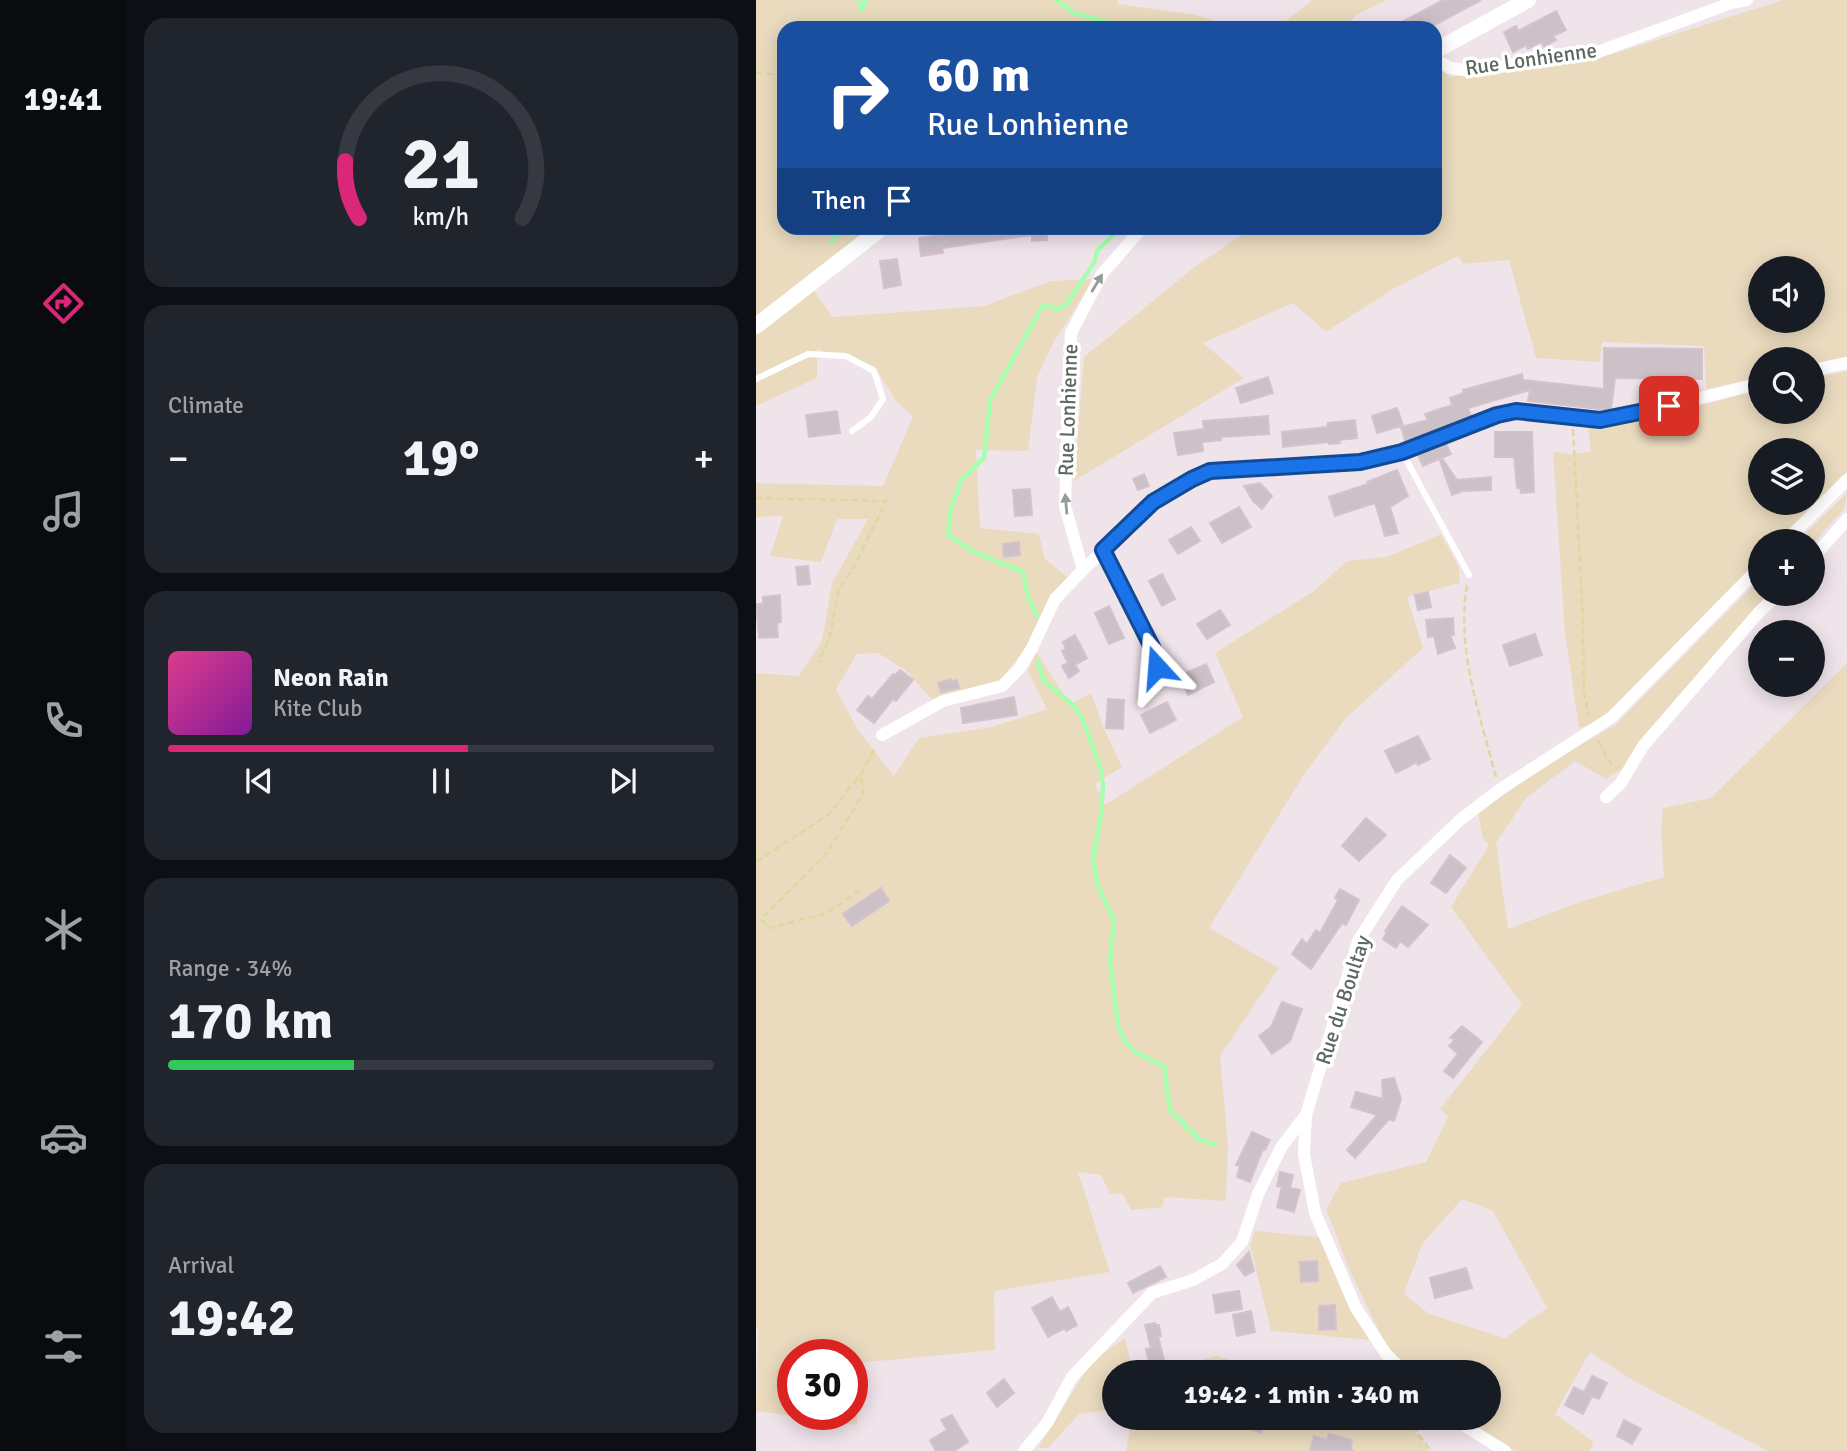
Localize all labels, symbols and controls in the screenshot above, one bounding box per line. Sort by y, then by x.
street label: Rue Lonhienne [1464,37,1598,81]
text: 60 m [927,45,1030,105]
icon: right [812,49,903,140]
text: 19:41 [24,80,102,119]
text: Rue Lonhienne [927,105,1129,144]
text: 21 [402,121,480,210]
icon: arrive [880,182,918,220]
text: Then [812,185,866,217]
text: km/h [413,201,469,232]
map controls [1748,256,1825,697]
button: sound [1748,256,1825,333]
one-way arrow [1091,274,1103,293]
icon: directions [39,279,88,328]
street label: Rue Lonhienne [1053,343,1083,477]
button: search [1748,347,1825,424]
pin [1639,376,1699,436]
icon: arrive [1650,387,1688,425]
text: Climate [168,391,244,420]
text: 19° [403,426,479,490]
text: − [168,435,189,482]
text: + [693,435,714,482]
button: layers [1748,438,1825,515]
icon: music [39,487,88,536]
one-way arrow [1060,493,1071,515]
button: + [1748,529,1825,606]
button: − [1748,620,1825,697]
position arrow [1120,630,1194,704]
text: Neon Rain [273,662,389,694]
text: Kite Club [273,694,362,723]
icon: phone [39,696,88,745]
icon: previous [240,762,278,800]
icon: pause [422,762,460,800]
icon: next [604,762,642,800]
icon: climate [39,905,88,954]
street label: Rue du Boultay [1310,932,1376,1068]
text: Range · 34% [168,954,292,983]
text: 170 km [168,989,333,1053]
icon: car [39,1113,88,1162]
text: Arrival [168,1251,234,1280]
text: 19:42 [168,1286,296,1350]
icon: filters [39,1322,88,1371]
speed limit sign: 30 [777,1339,868,1430]
text: 19:42 · 1 min · 340 m [1184,1379,1419,1411]

